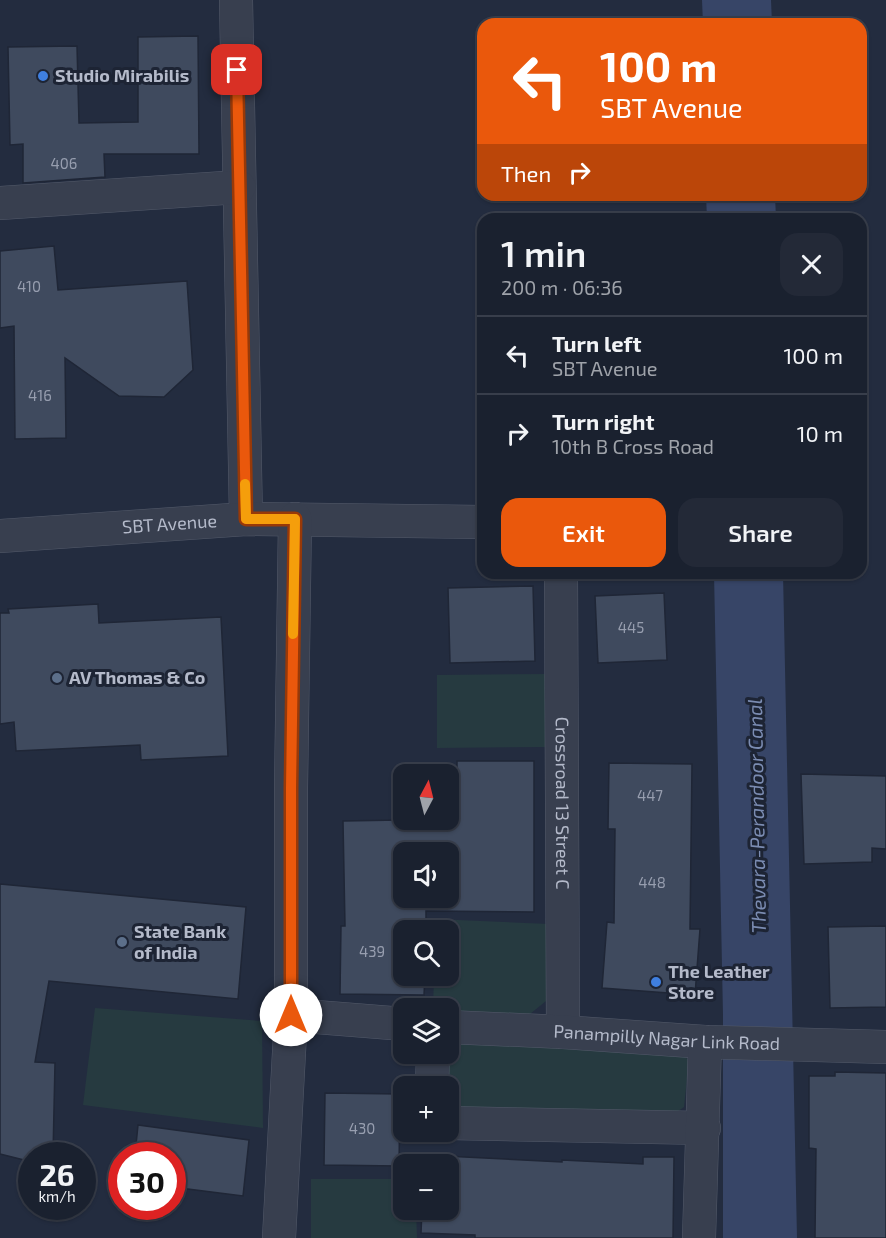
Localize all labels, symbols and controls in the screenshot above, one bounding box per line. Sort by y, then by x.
text: 100 m [600,40,717,90]
icon: left [501,42,579,120]
pin [211,44,262,95]
icon: arrive [220,53,253,86]
place label: Studio Mirabilis [55,64,189,86]
marker: Studio Mirabilis [36,69,50,83]
text: SBT Avenue [600,91,743,123]
house number: 406 [51,154,77,172]
icon: right [563,156,596,189]
text: Then [501,160,551,186]
text: 1 min [501,231,586,274]
button: close [780,233,843,296]
text: 200 m · 06:36 [501,275,623,299]
house number: 410 [17,277,41,295]
text: Turn left [552,330,641,356]
icon: left [501,339,534,372]
text: 100 m [784,342,843,368]
text: SBT Avenue [552,356,658,380]
house number: 416 [28,386,52,404]
text: Turn right [552,408,654,434]
icon: right [501,417,534,450]
text: 10 m [797,420,843,446]
text: 10th B Cross Road [552,434,714,458]
button: Exit [501,498,666,567]
button: Share [678,498,843,567]
street label: SBT Avenue [121,509,218,538]
house number: 445 [618,618,644,636]
place label: AV Thomas & Co [69,666,205,688]
marker: AV Thomas & Co [50,671,64,685]
water label: Thevara-Perandoor Canal [742,698,770,934]
street label: Crossroad 13 Street C [552,717,574,889]
north arrow [393,764,459,830]
map controls [393,764,459,1220]
house number: 447 [637,786,663,804]
button: sound [393,842,459,908]
house number: 448 [638,873,666,891]
place label: State Bank of India [134,920,226,963]
button: search [393,920,459,986]
marker: State Bank of India [115,935,129,949]
house number: 439 [359,942,385,960]
place label: The Leather Store [668,960,770,1003]
marker: The Leather Store [649,975,663,989]
position arrow [259,983,323,1047]
button: layers [393,998,459,1064]
street label: Panampilly Nagar Link Road [553,1020,780,1054]
button: + [393,1076,459,1142]
house number: 430 [349,1119,375,1137]
speed limit sign: 30 [108,1142,186,1220]
button: − [393,1154,459,1220]
text: 26 [39,1156,75,1192]
text: km/h [38,1187,76,1205]

